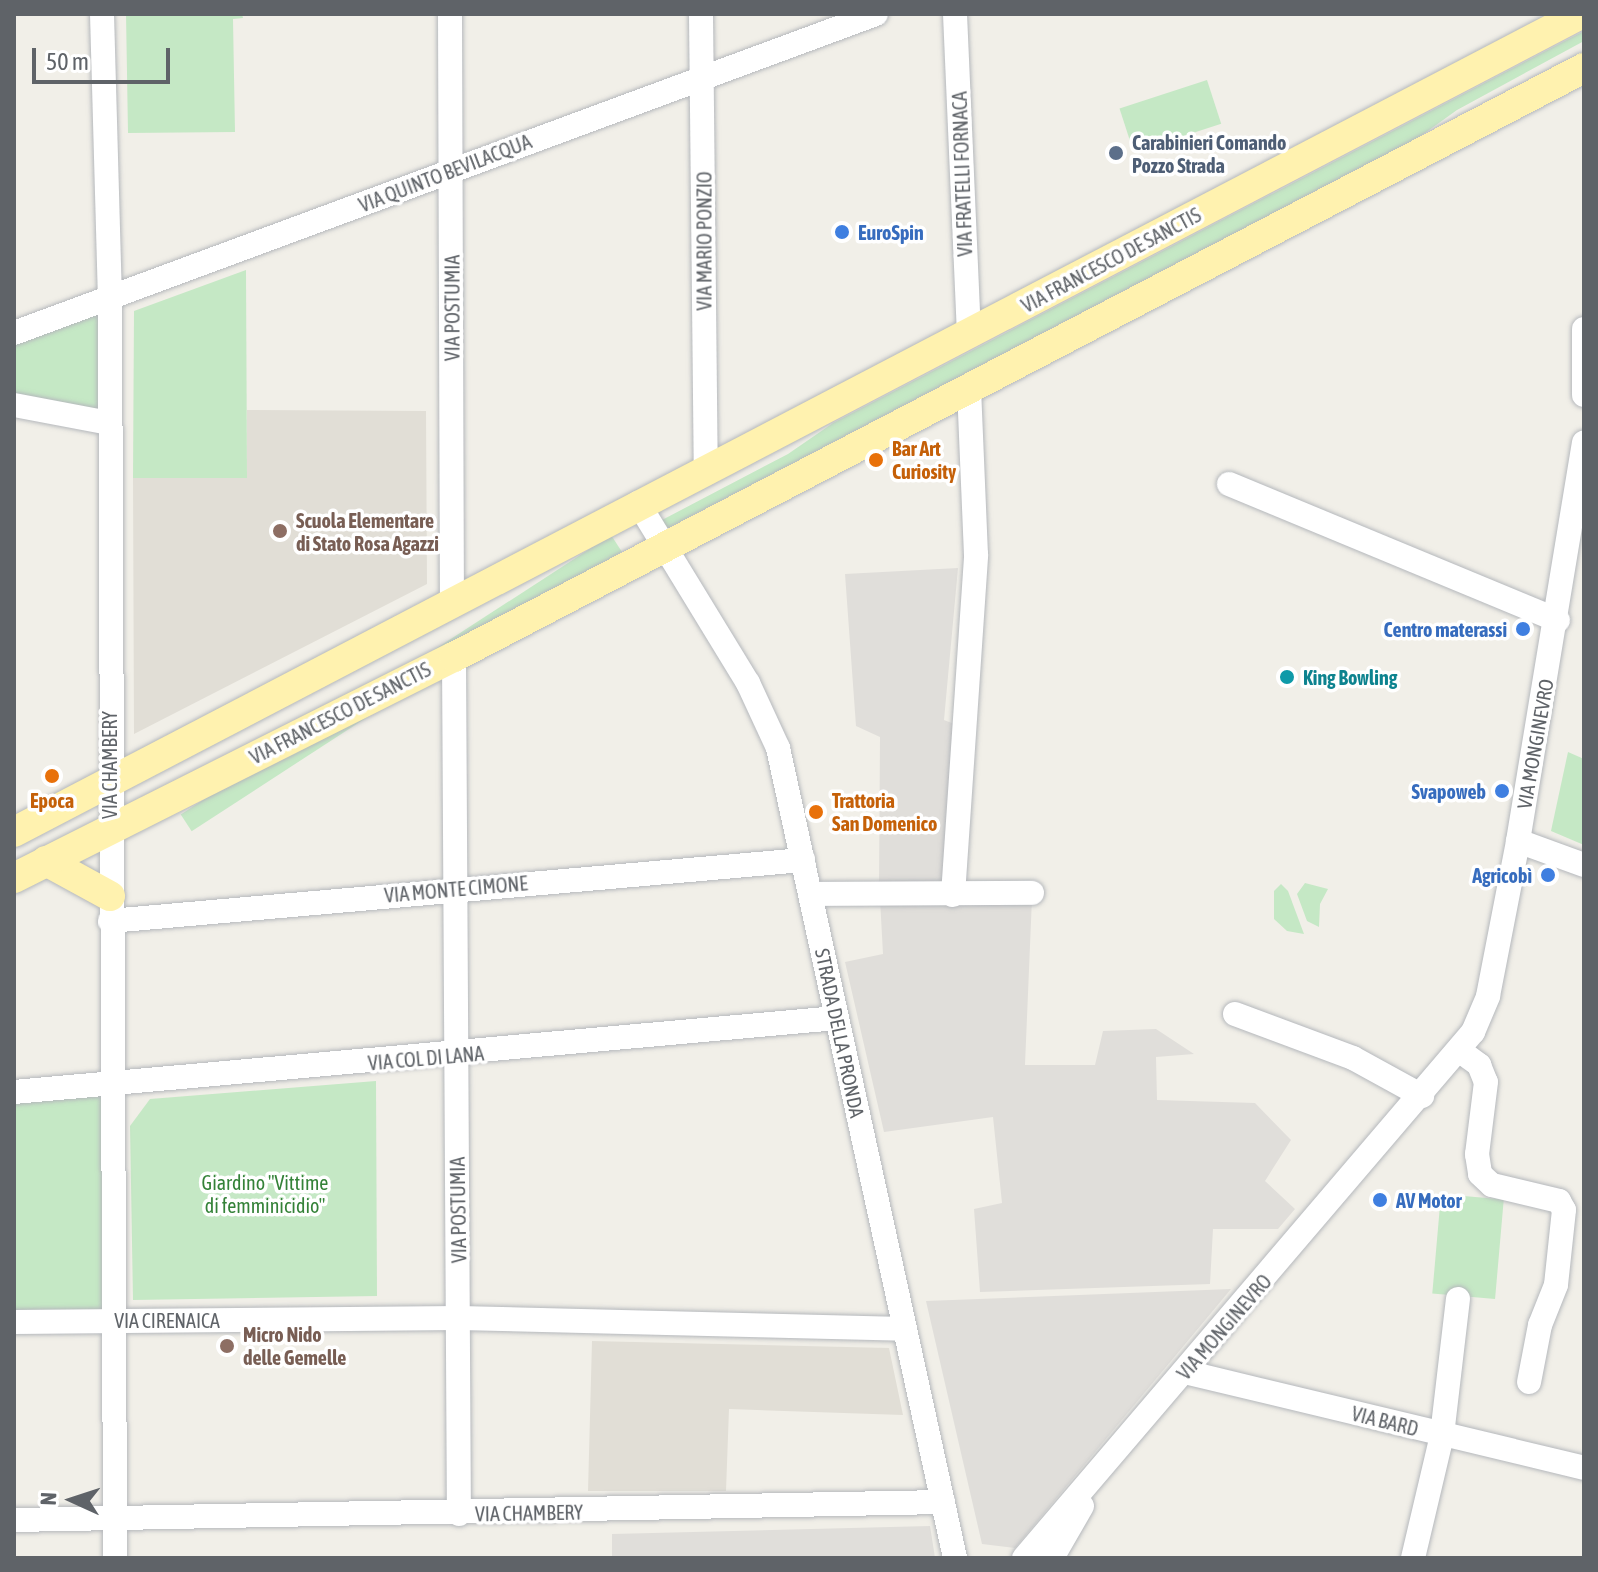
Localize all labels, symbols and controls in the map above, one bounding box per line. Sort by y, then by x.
scale bar [36,32,174,82]
text: 50 m [46,48,89,75]
street label: VIA FRATELLI FORNACA [947,91,977,257]
street label: VIA QUINTO BEVILACQUA [355,129,535,217]
place label: Carabinieri Comando Pozzo Strada [1132,130,1286,177]
marker: Carabinieri Comando Pozzo Strada [1107,144,1125,162]
street label: VIA MARIO PONZIO [692,171,716,311]
street label: VIA FRANCESCO DE SANCTIS [1017,203,1205,317]
place label: EuroSpin [858,220,924,244]
marker: EuroSpin [833,223,851,241]
street label: VIA POSTUMIA [440,255,464,361]
place label: Bar Art Curiosity [892,436,956,483]
marker: Bar Art Curiosity [867,451,885,469]
place label: Scuola Elementare di Stato Rosa Agazzi [296,508,439,555]
marker: Scuola Elementare di Stato Rosa Agazzi [271,522,289,540]
place label: Centro materassi [1384,617,1507,641]
marker: Centro materassi [1514,620,1532,638]
street label: VIA FRANCESCO DE SANCTIS [246,657,434,769]
place label: King Bowling [1303,665,1397,689]
marker: King Bowling [1278,668,1296,686]
street label: VIA MONGINEVRO [1512,677,1558,811]
street label: VIA CHAMBERY [97,711,121,819]
marker: Epoca [43,767,61,785]
place label: Svapoweb [1411,779,1486,803]
marker: Svapoweb [1493,782,1511,800]
place label: Epoca [30,788,74,812]
place label: Trattoria San Domenico [832,788,937,835]
marker: Trattoria San Domenico [807,803,825,821]
place label: Agricobì [1472,863,1532,887]
marker: Agricobì [1539,866,1557,884]
street label: VIA MONTE CIMONE [383,871,529,907]
street label: STRADA DELLA PRONDA [810,946,870,1120]
street label: VIA COL DI LANA [367,1041,485,1075]
street label: VIA POSTUMIA [445,1157,471,1263]
park label: Giardino "Vittime di femminicidio" [202,1171,328,1218]
place label: AV Motor [1396,1188,1462,1212]
marker: AV Motor [1371,1191,1389,1209]
street label: VIA MONGINEVRO [1172,1269,1276,1385]
street label: VIA CIRENAICA [114,1308,220,1332]
place label: Micro Nido delle Gemelle [243,1322,346,1369]
marker: Micro Nido delle Gemelle [218,1337,236,1355]
street label: VIA BARD [1349,1401,1421,1441]
north arrow [32,1460,112,1540]
text: N [35,1492,61,1506]
street label: VIA CHAMBERY [475,1500,583,1526]

